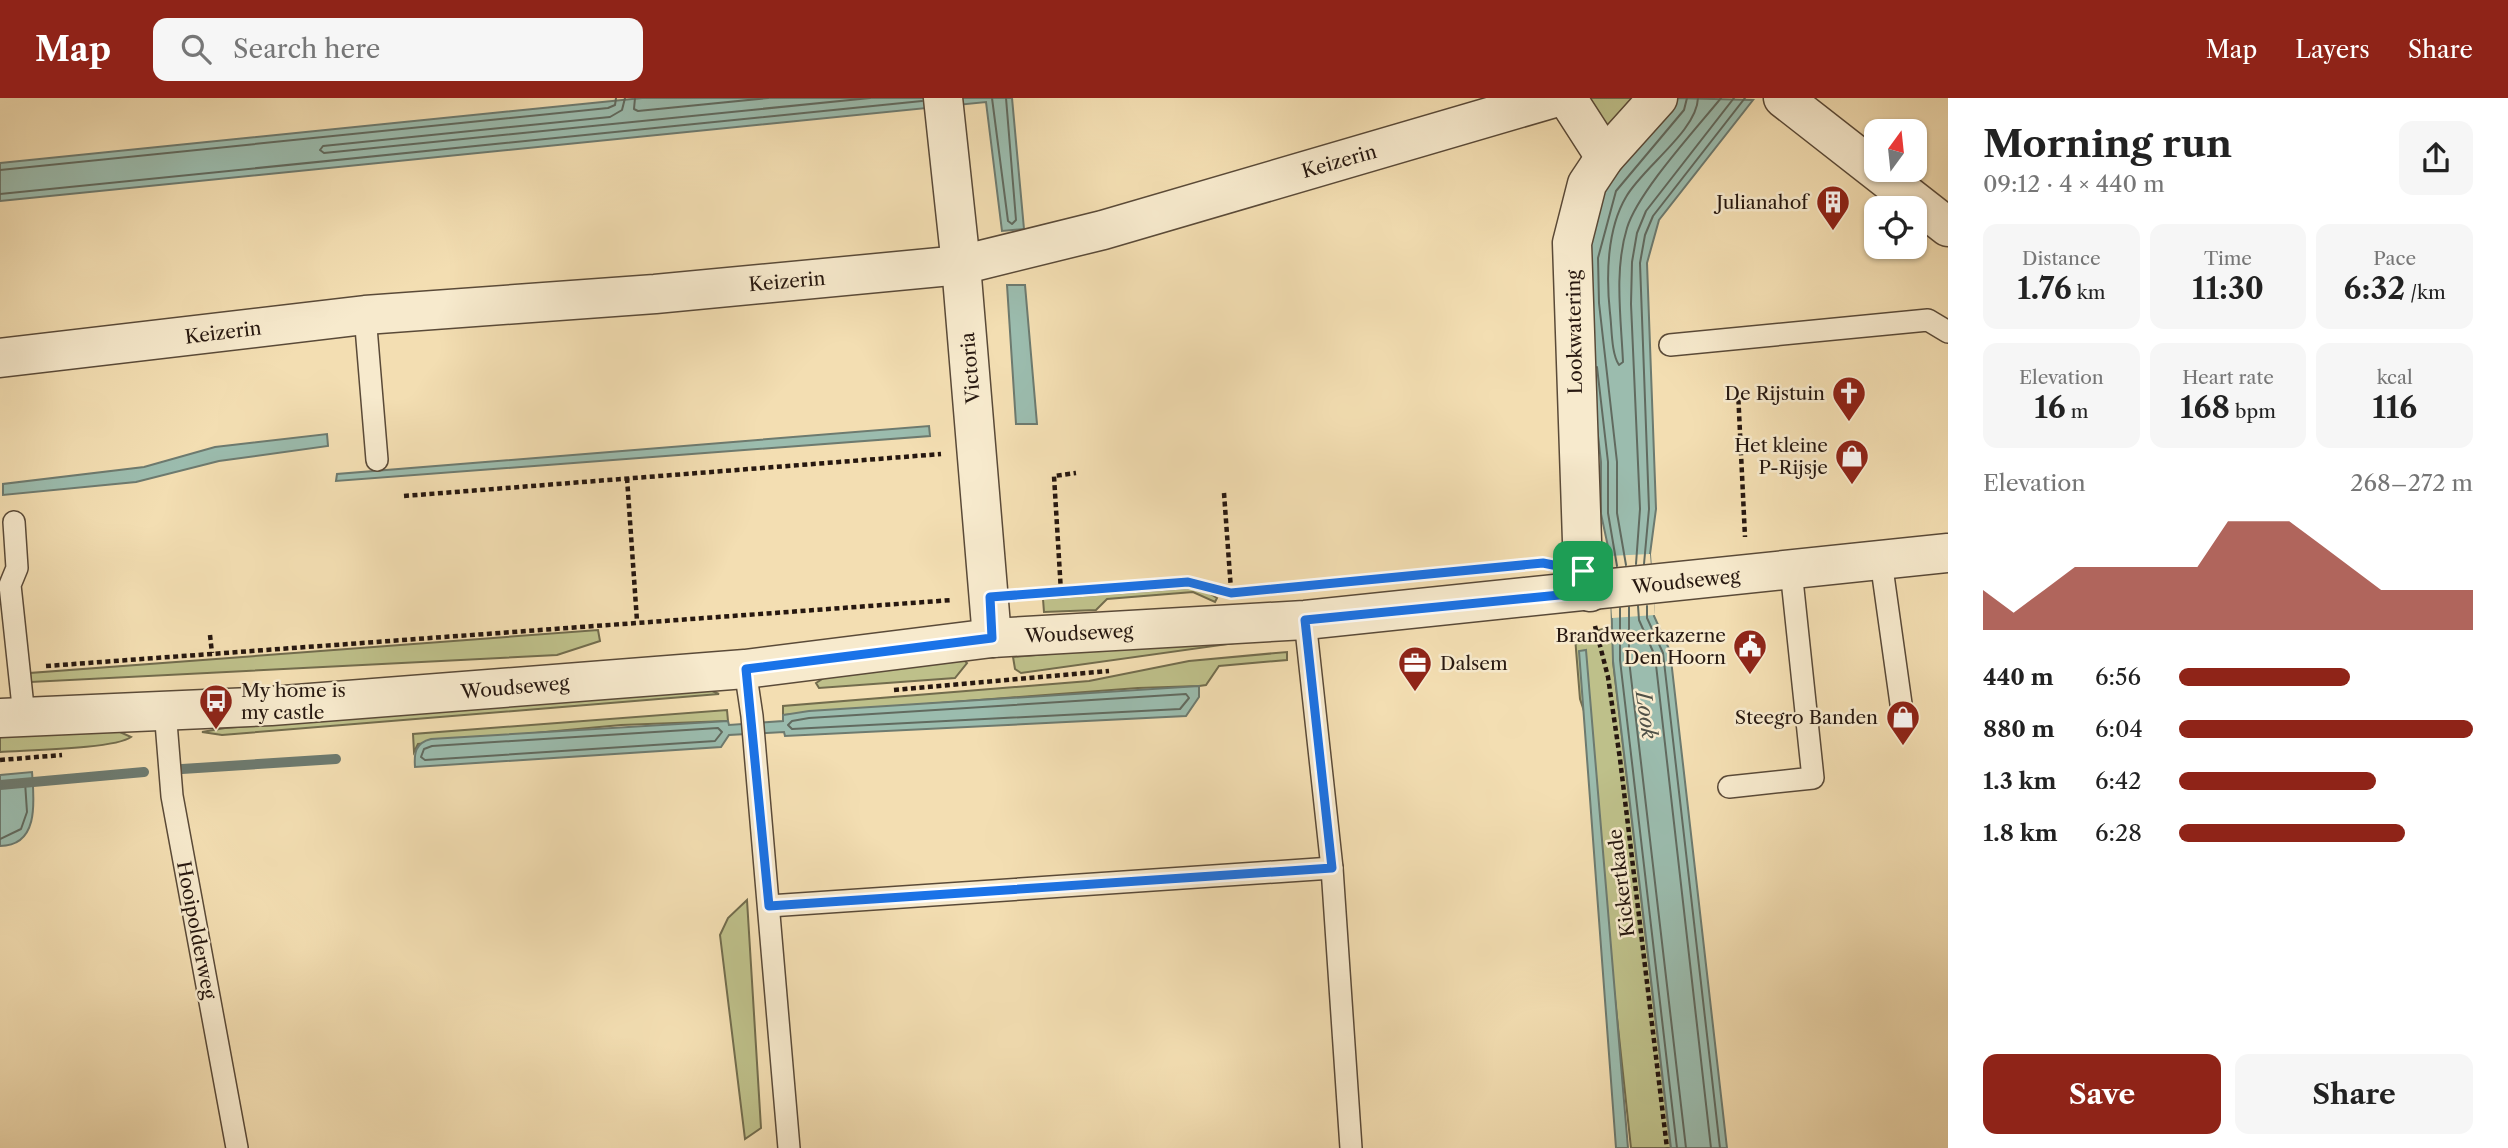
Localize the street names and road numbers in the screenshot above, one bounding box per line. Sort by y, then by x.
street label: Keizerin [1299,140,1379,183]
street label: Keizerin [748,267,826,296]
street label: Lookwatering [1562,269,1587,394]
street label: Keizerin [184,316,263,349]
street label: Victoria [956,331,985,406]
street label: Woudseweg [1630,564,1742,599]
street label: Woudseweg [1023,619,1135,648]
street label: Woudseweg [459,671,571,704]
street label: Kickertkade [1603,827,1640,938]
street label: Hooipolderweg [172,859,221,1002]

